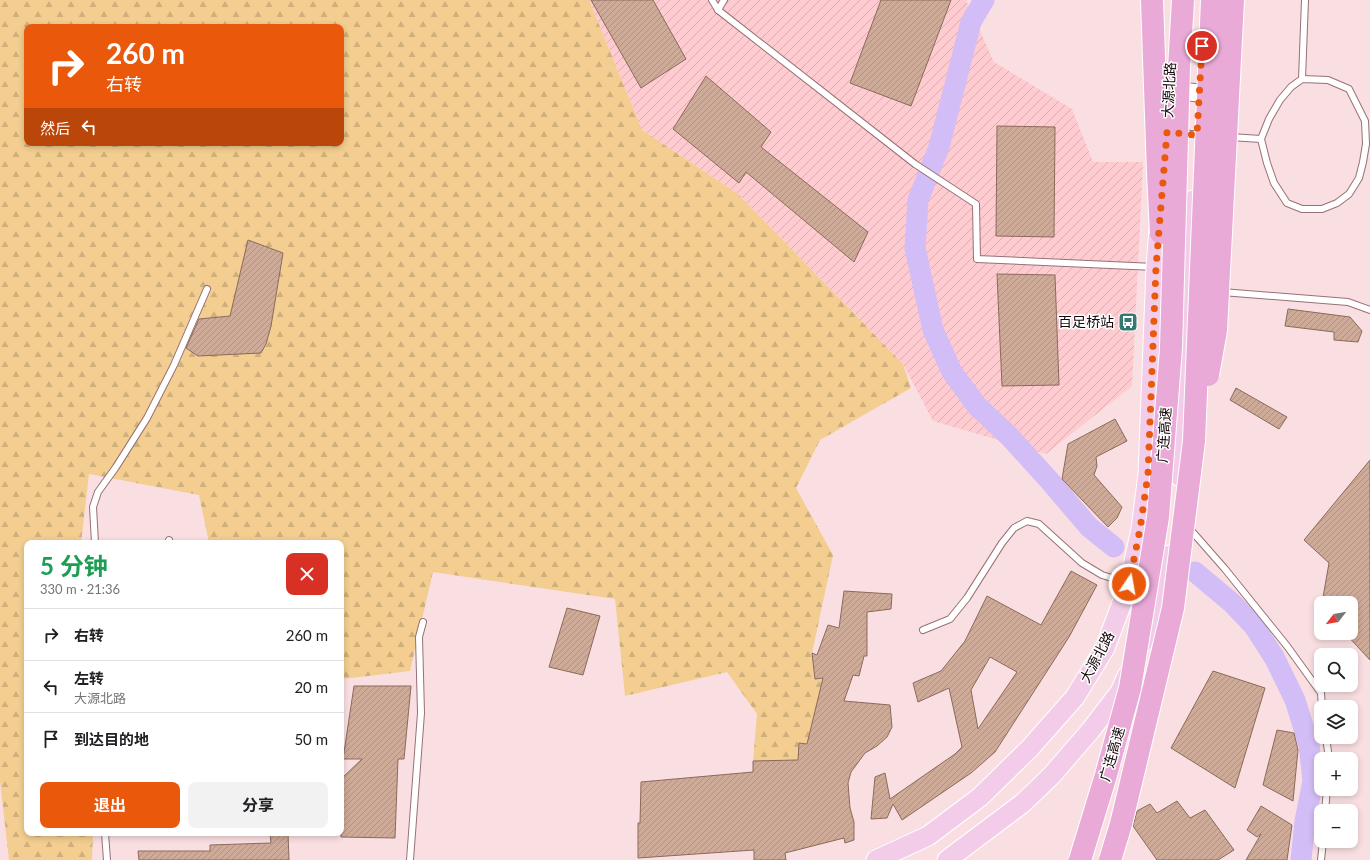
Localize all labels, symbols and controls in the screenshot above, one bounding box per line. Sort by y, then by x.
pin [1185,29,1219,63]
icon: arrive [1191,35,1213,57]
text: 260 m [106,36,185,70]
icon: right [40,40,92,92]
street label: 大源北路 [1159,62,1178,118]
text: 右转 [106,73,142,95]
icon: left [78,116,100,138]
text: 然后 [40,119,70,137]
bus stop icon: 百足桥站 [1117,311,1139,333]
place label: 百足桥站 [1058,313,1114,330]
street label: 广连高速 [1153,406,1174,463]
text: 5 分钟 [40,551,108,580]
button: close [286,553,328,595]
position arrow [1108,563,1150,605]
text: 330 m · 21:36 [40,581,120,597]
north arrow [1314,596,1358,640]
map controls [1314,596,1358,848]
icon: right [40,624,62,646]
text: 右转 [74,626,104,644]
text: 260 m [286,626,328,644]
street label: 大源北路 [1076,628,1117,685]
button: search [1314,648,1358,692]
text: 左转 [74,669,104,687]
icon: left [40,676,62,698]
text: 20 m [294,678,328,696]
text: 大源北路 [74,690,126,706]
button: layers [1314,700,1358,744]
street label: 广连高速 [1096,725,1127,783]
icon: arrive [40,728,62,750]
text: 到达目的地 [74,730,149,748]
text: 50 m [294,730,328,748]
button: + [1314,752,1358,796]
button: 退出 [40,782,180,828]
button: 分享 [188,782,328,828]
button: − [1314,804,1358,848]

